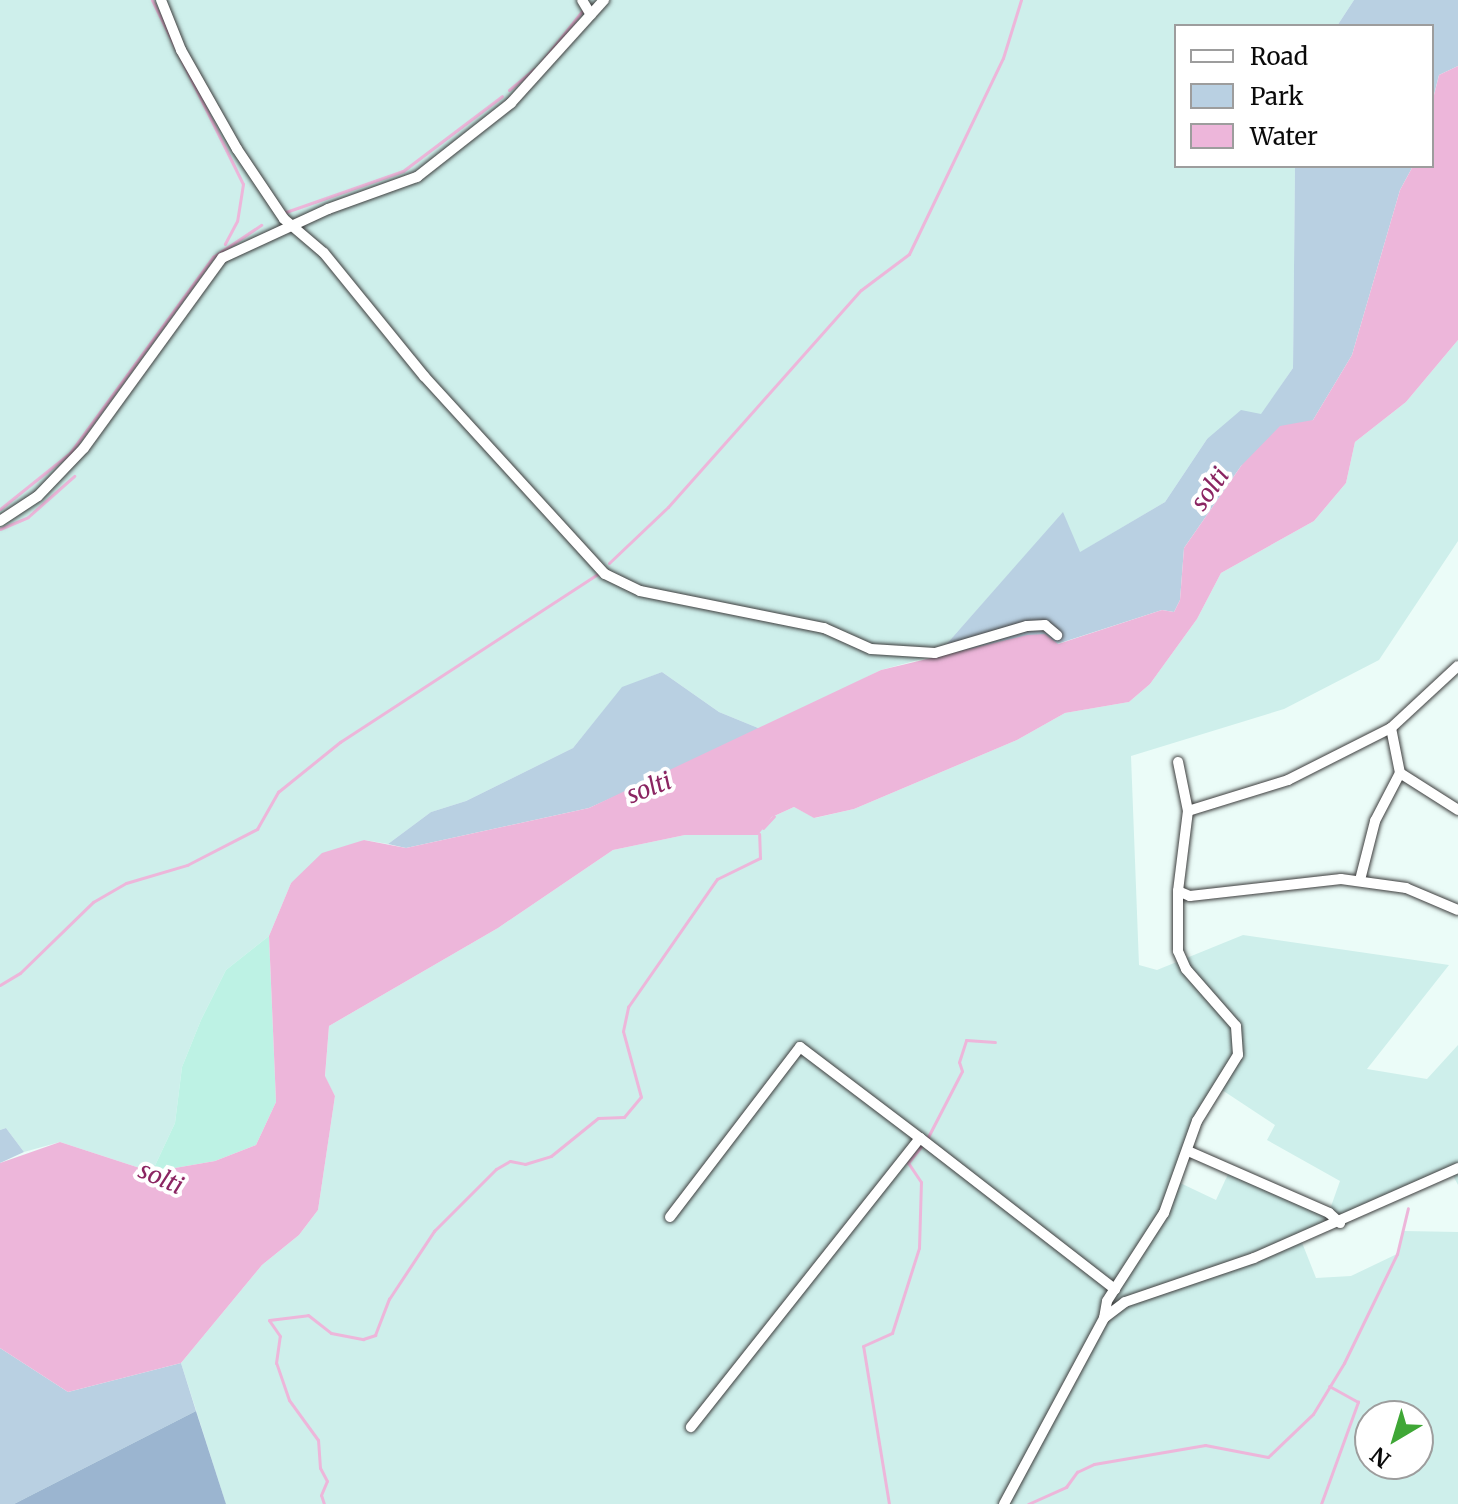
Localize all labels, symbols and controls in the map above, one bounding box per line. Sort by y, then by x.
legend [1174,24,1434,168]
text: Road [1250,41,1308,72]
text: Park [1250,81,1303,112]
text: Water [1250,121,1318,152]
water label: solti [1185,462,1235,516]
water label: solti [623,766,675,810]
water label: solti [134,1156,188,1200]
north arrow [1354,1400,1434,1480]
text: N [1365,1441,1396,1474]

